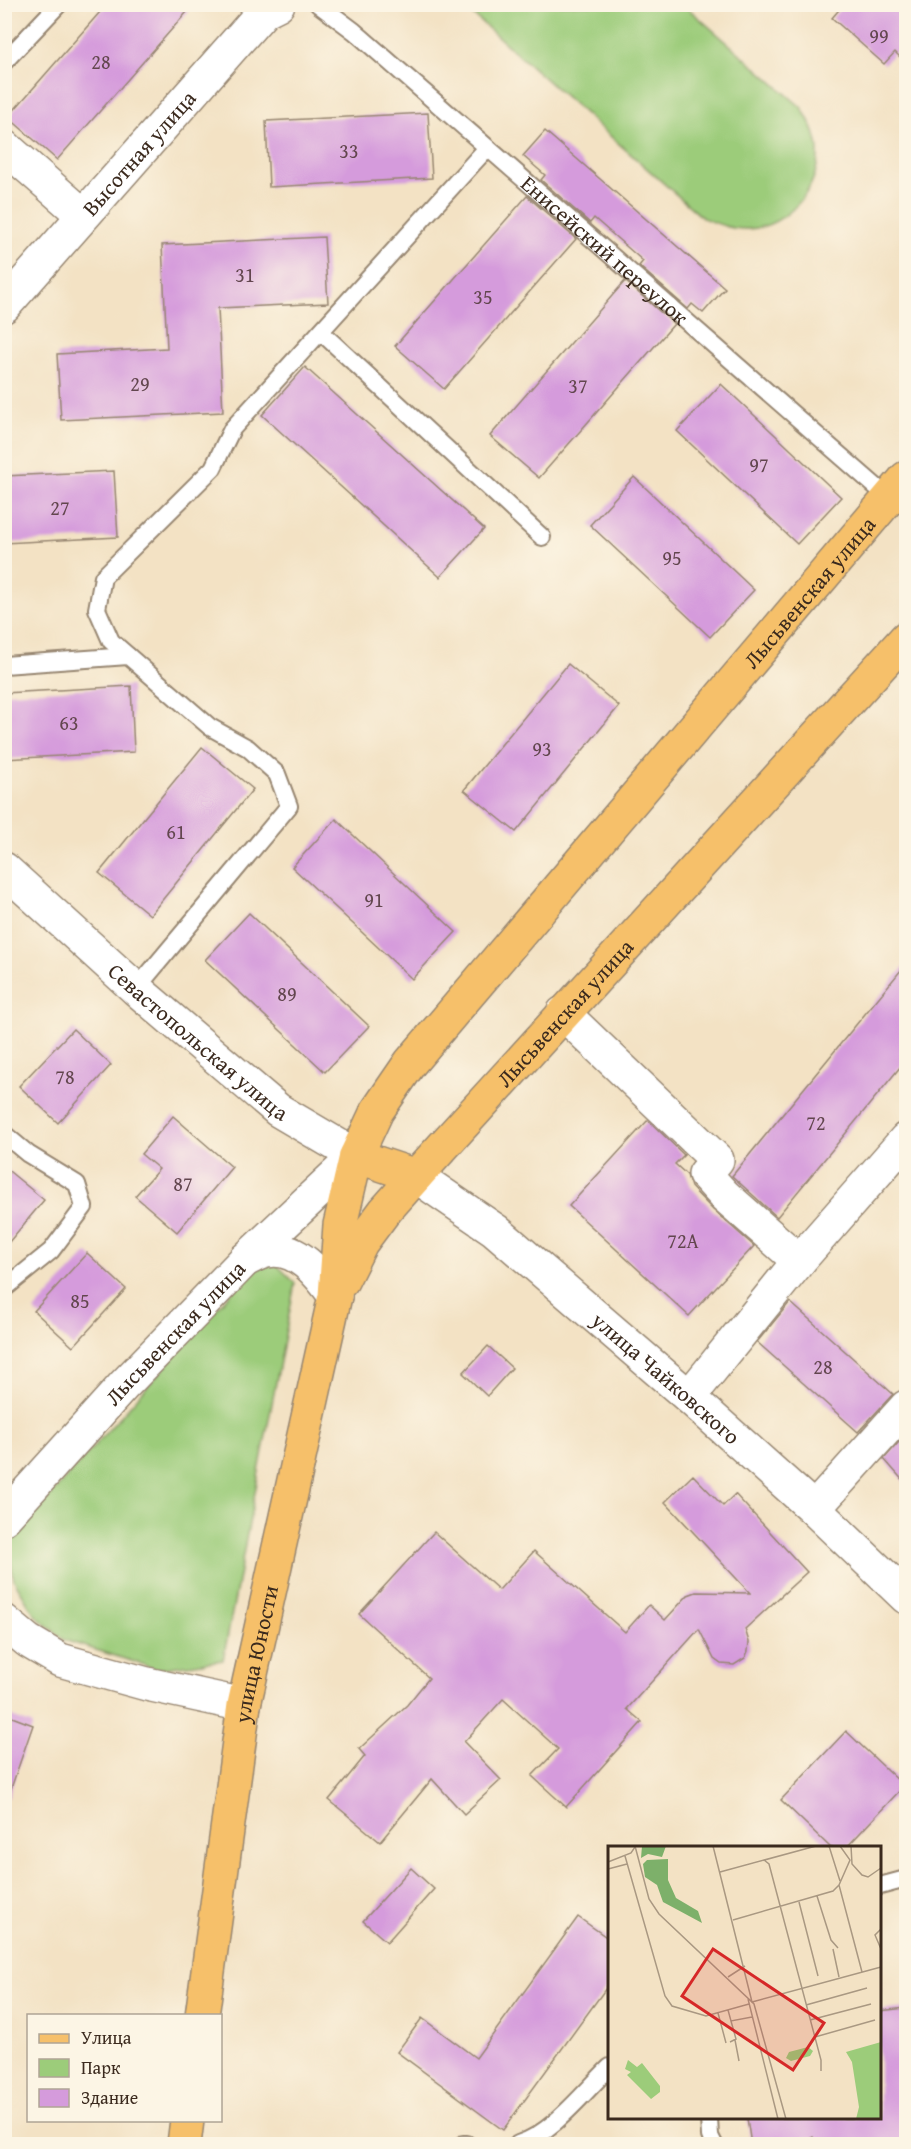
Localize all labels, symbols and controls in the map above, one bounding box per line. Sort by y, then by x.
house number: 99 [869,21,889,50]
house number: 28 [91,47,111,76]
street label: Высотная улица [75,83,204,223]
house number: 33 [339,136,359,165]
street label: Енисейский переулок [514,168,696,333]
house number: 31 [235,260,255,289]
house number: 35 [473,282,493,311]
house number: 29 [130,369,150,398]
house number: 37 [568,371,588,400]
house number: 97 [749,450,769,479]
house number: 27 [50,493,70,522]
street label: Лысьвенская улица [735,509,883,675]
house number: 95 [662,543,682,572]
house number: 63 [59,708,79,737]
house number: 93 [532,734,552,763]
house number: 61 [166,817,186,846]
house number: 91 [364,885,384,914]
street label: Лысьвенская улица [489,931,641,1094]
street label: Севастопольская улица [101,955,295,1129]
house number: 89 [277,979,297,1008]
house number: 78 [55,1062,75,1091]
house number: 72 [806,1108,826,1137]
house number: 87 [173,1169,193,1198]
house number: 72А [667,1226,699,1255]
street label: Лысьвенская улица [97,1253,253,1412]
house number: 85 [70,1286,90,1315]
street label: улица Чайковского [584,1304,748,1452]
house number: 28 [813,1352,833,1381]
street label: улица Юности [226,1582,286,1726]
inset map [608,1846,881,2119]
legend [27,2014,222,2122]
text: Улица [81,2024,132,2051]
text: Парк [81,2054,121,2081]
text: Здание [81,2084,138,2111]

